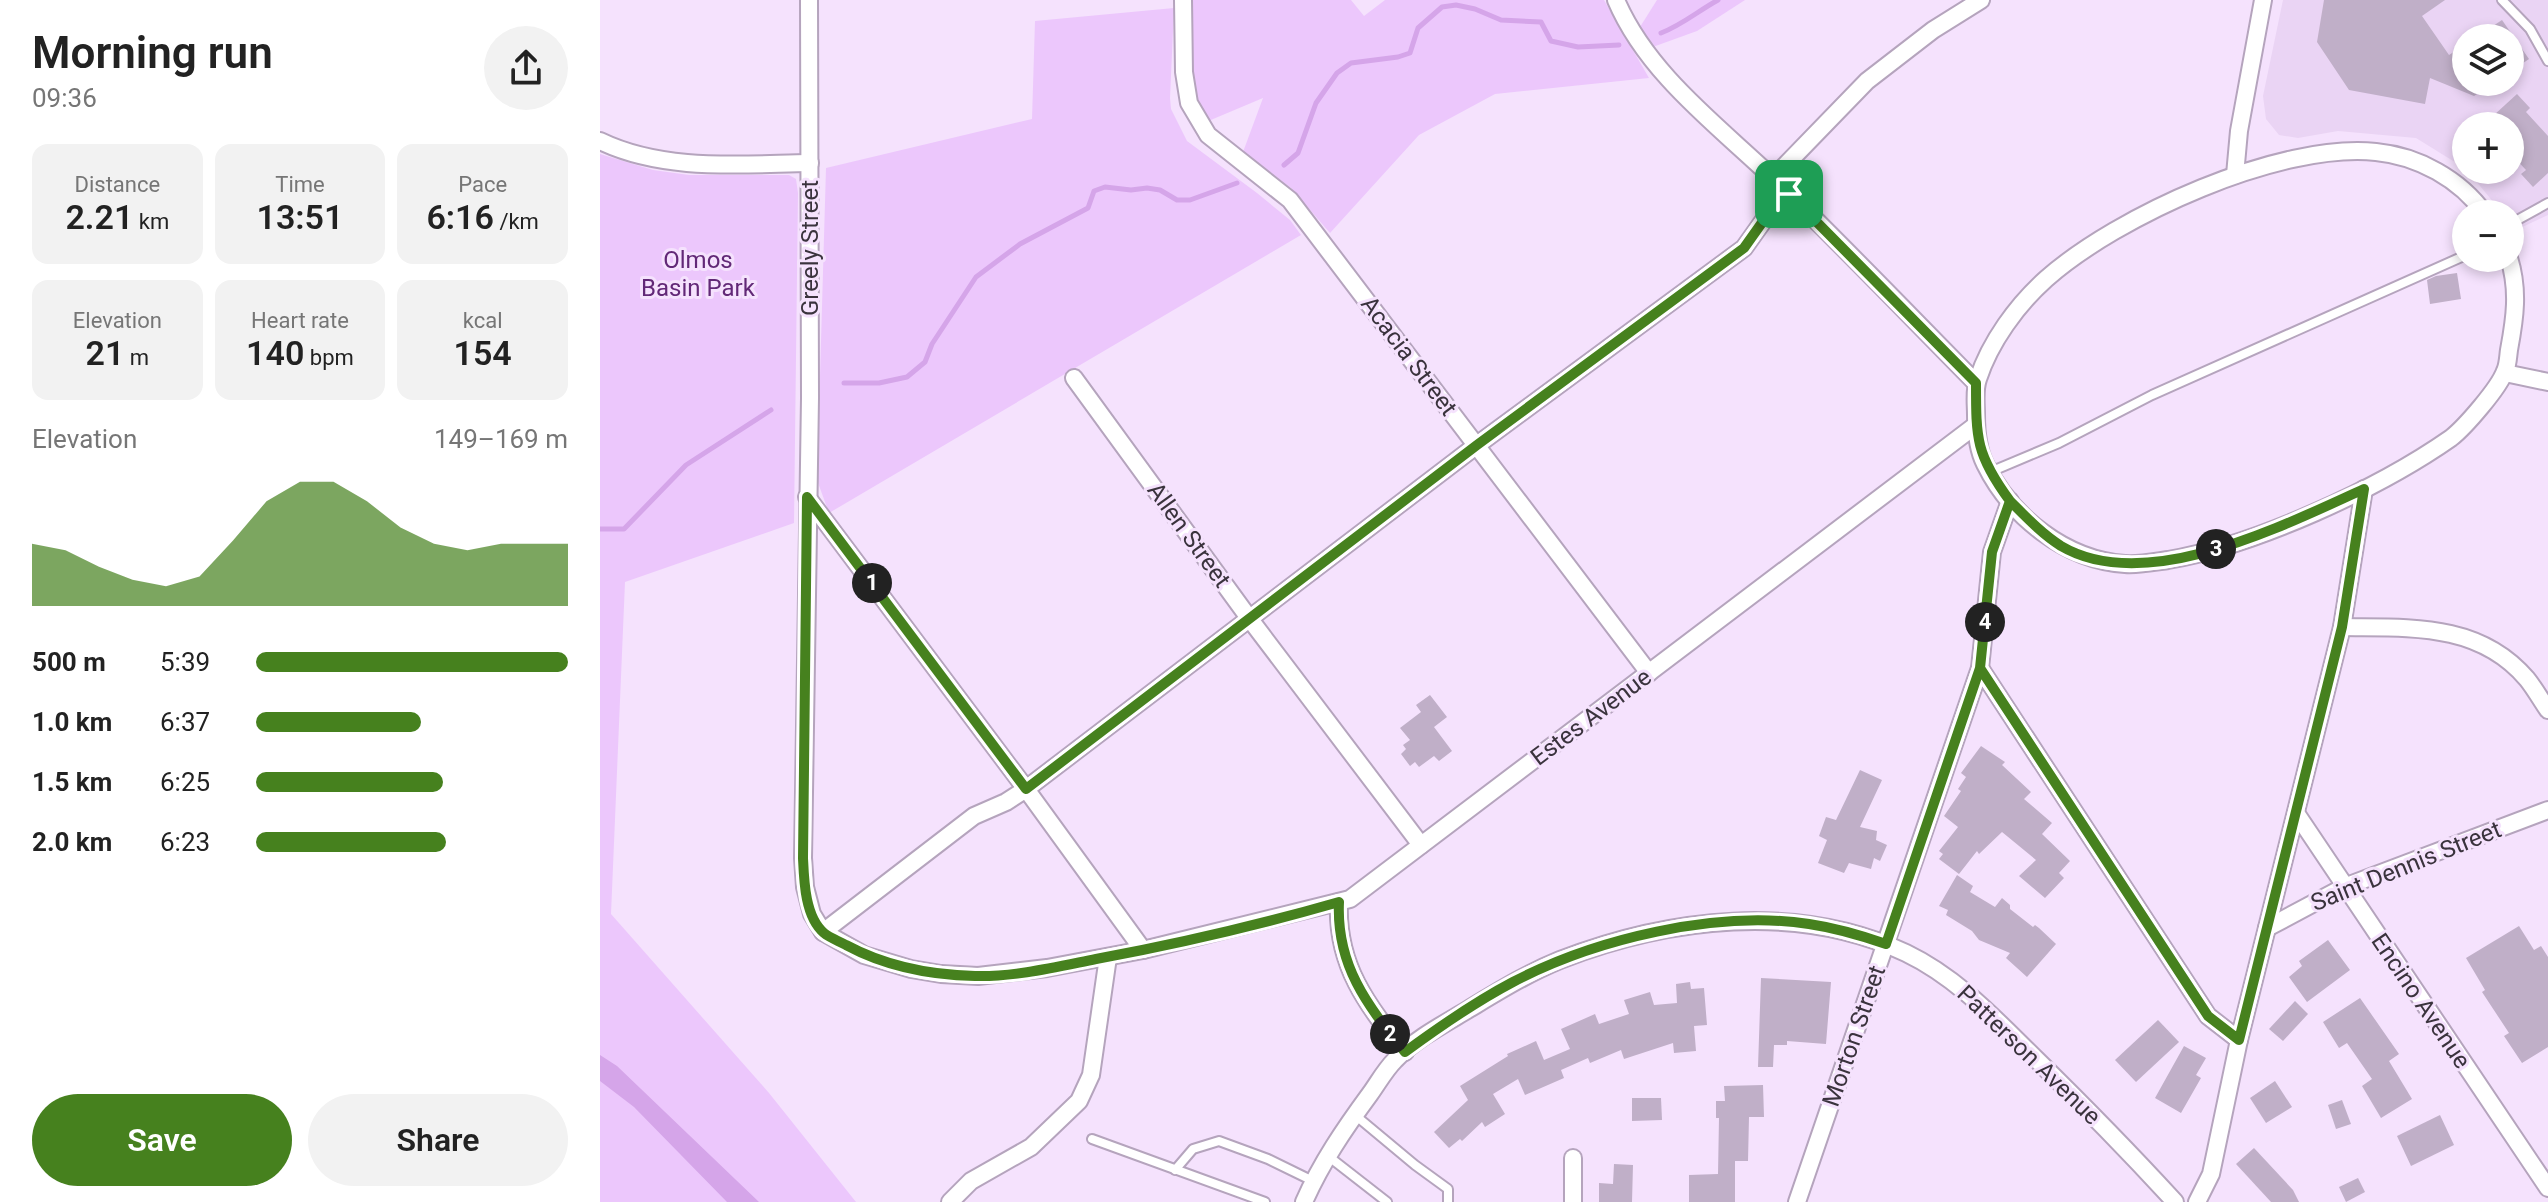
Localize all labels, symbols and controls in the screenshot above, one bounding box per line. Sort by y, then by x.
map controls [2452,24,2524,272]
button: layers [2452,24,2524,96]
button: share [484,26,568,110]
text: Morning run [32,27,273,79]
text: 09:36 [32,83,97,113]
button: + [2452,112,2524,184]
pin [1755,160,1823,228]
text: Distance [75,172,160,197]
text: Time [275,172,325,197]
text: Pace [458,172,507,197]
icon: arrive [1767,172,1811,216]
street label: Greely Street [796,180,824,316]
text: 2.21 [65,197,133,237]
text: 13:51 [257,197,343,237]
text: 6:16 [426,197,494,237]
button: − [2452,200,2524,272]
text: km [133,209,169,234]
text: /km [494,209,539,234]
park label: Olmos Basin Park [641,246,756,302]
street label: Acacia Street [1355,291,1463,421]
text: Elevation [73,308,162,333]
text: Heart rate [251,308,349,333]
text: kcal [463,308,503,333]
text: 21 [86,333,124,373]
text: 140 [246,333,304,373]
text: 154 [454,333,512,373]
text: m [124,345,149,370]
text: bpm [304,345,354,370]
text: Elevation [32,424,137,454]
text: 149–169 m [434,424,568,454]
street label: Allen Street [1142,477,1236,593]
pin: 3 [2196,529,2236,569]
text: 3 [2210,536,2222,561]
pin: 1 [852,563,892,603]
text: 1 [866,570,878,595]
pin: 4 [1965,602,2005,642]
text: 4 [1979,609,1991,634]
text: 500 m [32,647,106,677]
text: 5:39 [160,647,210,677]
street label: Estes Avenue [1525,663,1657,771]
text: 1.0 km [32,707,112,737]
text: 6:37 [160,707,210,737]
text: 1.5 km [32,767,112,797]
text: 6:25 [160,767,210,797]
street label: Saint Dennis Street [2307,815,2505,917]
text: 2.0 km [32,827,112,857]
text: 6:23 [160,827,210,857]
street label: Encino Avenue [2366,928,2476,1074]
street label: Morton Street [1817,962,1891,1110]
street label: Patterson Avenue [1952,979,2106,1131]
pin: 2 [1370,1014,1410,1054]
text: 2 [1384,1021,1396,1046]
button: Save [32,1094,292,1186]
button: Share [308,1094,568,1186]

